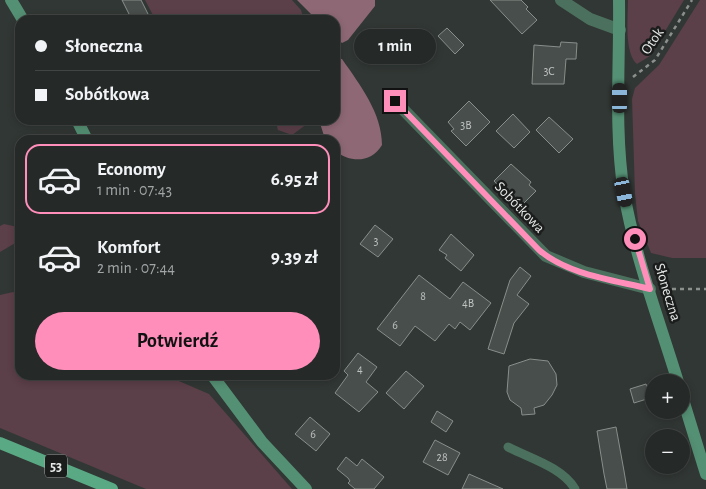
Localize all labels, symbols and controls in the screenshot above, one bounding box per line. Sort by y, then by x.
street label: Otok [638,25,667,57]
callout: 1 min [354,28,436,64]
text: Słoneczna [65,37,143,56]
text: 1 min [378,38,412,54]
house number: 3C [543,65,555,77]
car [612,83,627,113]
text: Sobótkowa [65,85,150,104]
route end [384,90,406,112]
house number: 3B [460,119,472,131]
icon: car [37,157,82,202]
text: Economy [97,160,166,179]
text: 6.95 zł [271,170,318,189]
car [613,176,634,208]
street label: Sobótkowa [492,179,548,236]
text: 1 min · 07:43 [97,182,172,198]
route start [624,228,646,250]
icon: car [37,235,82,280]
house number: 3 [374,235,379,247]
text: Komfort [97,238,161,257]
text: 9.39 zł [271,248,318,267]
text: 2 min · 07:44 [97,260,175,276]
street label: Słoneczna [652,262,683,323]
house number: 8 [420,290,426,302]
house number: 4B [462,297,474,309]
button: Potwierdź [35,312,320,370]
house number: 6 [392,319,398,331]
house number: 4 [357,363,363,375]
map controls [645,374,690,474]
button: + [645,374,690,419]
house number: 6 [310,428,316,440]
button: − [645,429,690,474]
house number: 28 [436,451,448,463]
road number: 53 [45,454,67,478]

